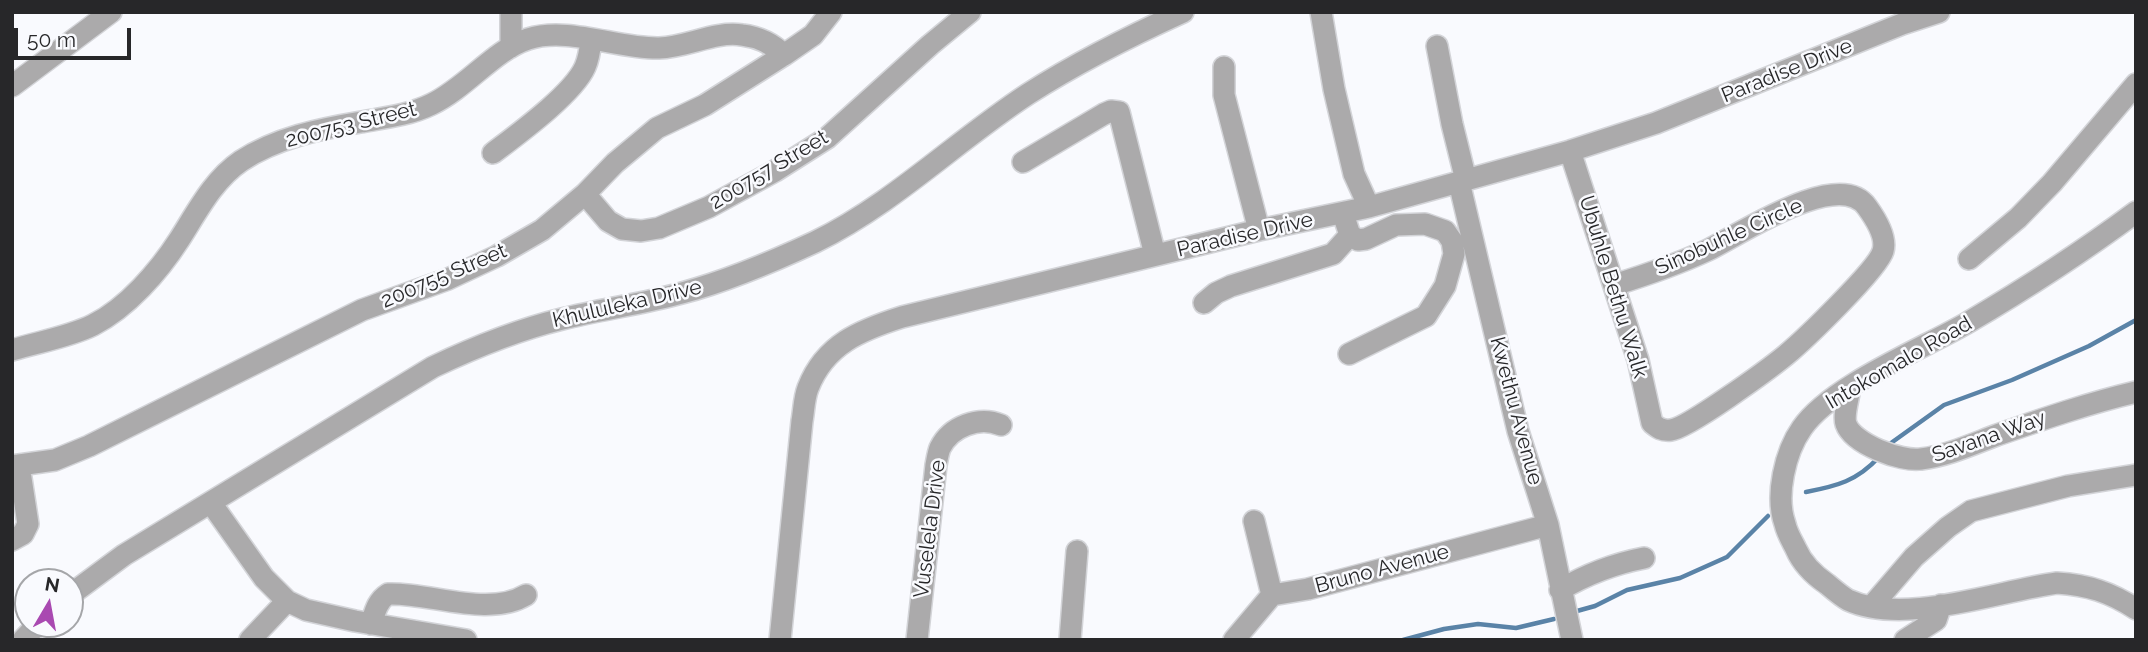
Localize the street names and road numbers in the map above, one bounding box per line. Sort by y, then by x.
street label: Paradise Drive [1718,33,1856,109]
street label: 200753 Street [283,97,419,153]
street label: 200757 Street [705,125,833,215]
street label: Ubuhle Bethu Walk [1573,193,1653,381]
street label: Sinobuhle Circle [1651,193,1807,281]
street label: Paradise Drive [1175,207,1315,263]
street label: 200755 Street [377,238,511,314]
street label: Khululeka Drive [550,275,704,333]
street label: Intokomalo Road [1822,311,1976,415]
street label: Kwethu Avenue [1484,334,1548,488]
street label: Savana Way [1929,406,2049,468]
street label: Vuselela Drive [909,458,951,600]
street label: Bruno Avenue [1312,539,1452,599]

